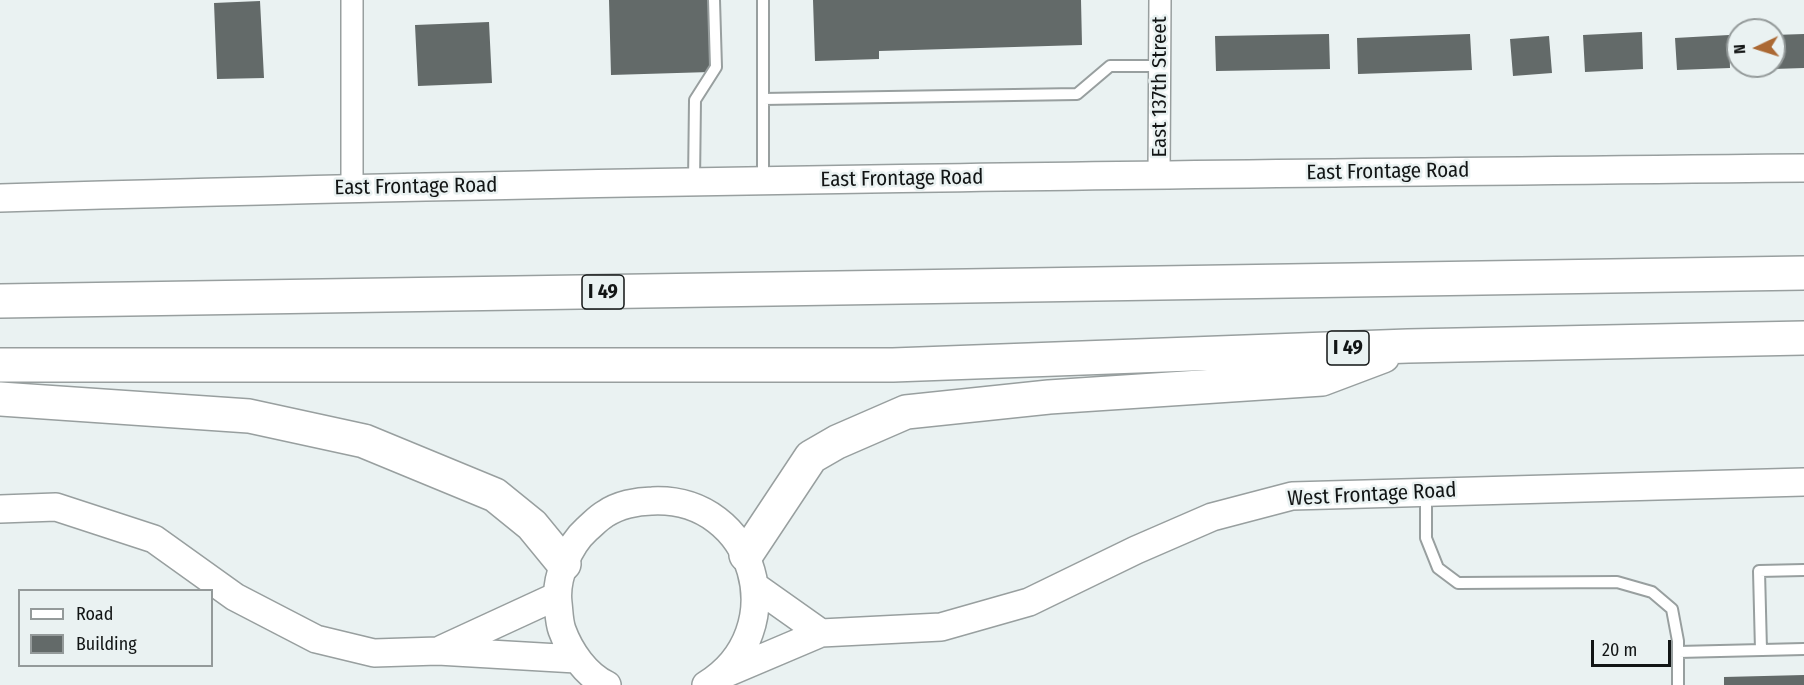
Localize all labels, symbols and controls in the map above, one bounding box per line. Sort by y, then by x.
street label: East 137th Street [1147,16,1173,158]
north arrow [1726,18,1786,78]
text: N [1730,44,1749,55]
street label: East Frontage Road [1306,158,1470,186]
street label: East Frontage Road [820,165,984,193]
street label: East Frontage Road [334,173,498,201]
road number: I 49 [582,275,624,309]
road number: I 49 [1327,331,1369,365]
street label: West Frontage Road [1287,478,1457,512]
legend [18,589,213,667]
text: Road [76,603,113,625]
scale bar [1594,628,1674,666]
text: Building [76,633,137,655]
text: 20 m [1602,639,1637,661]

